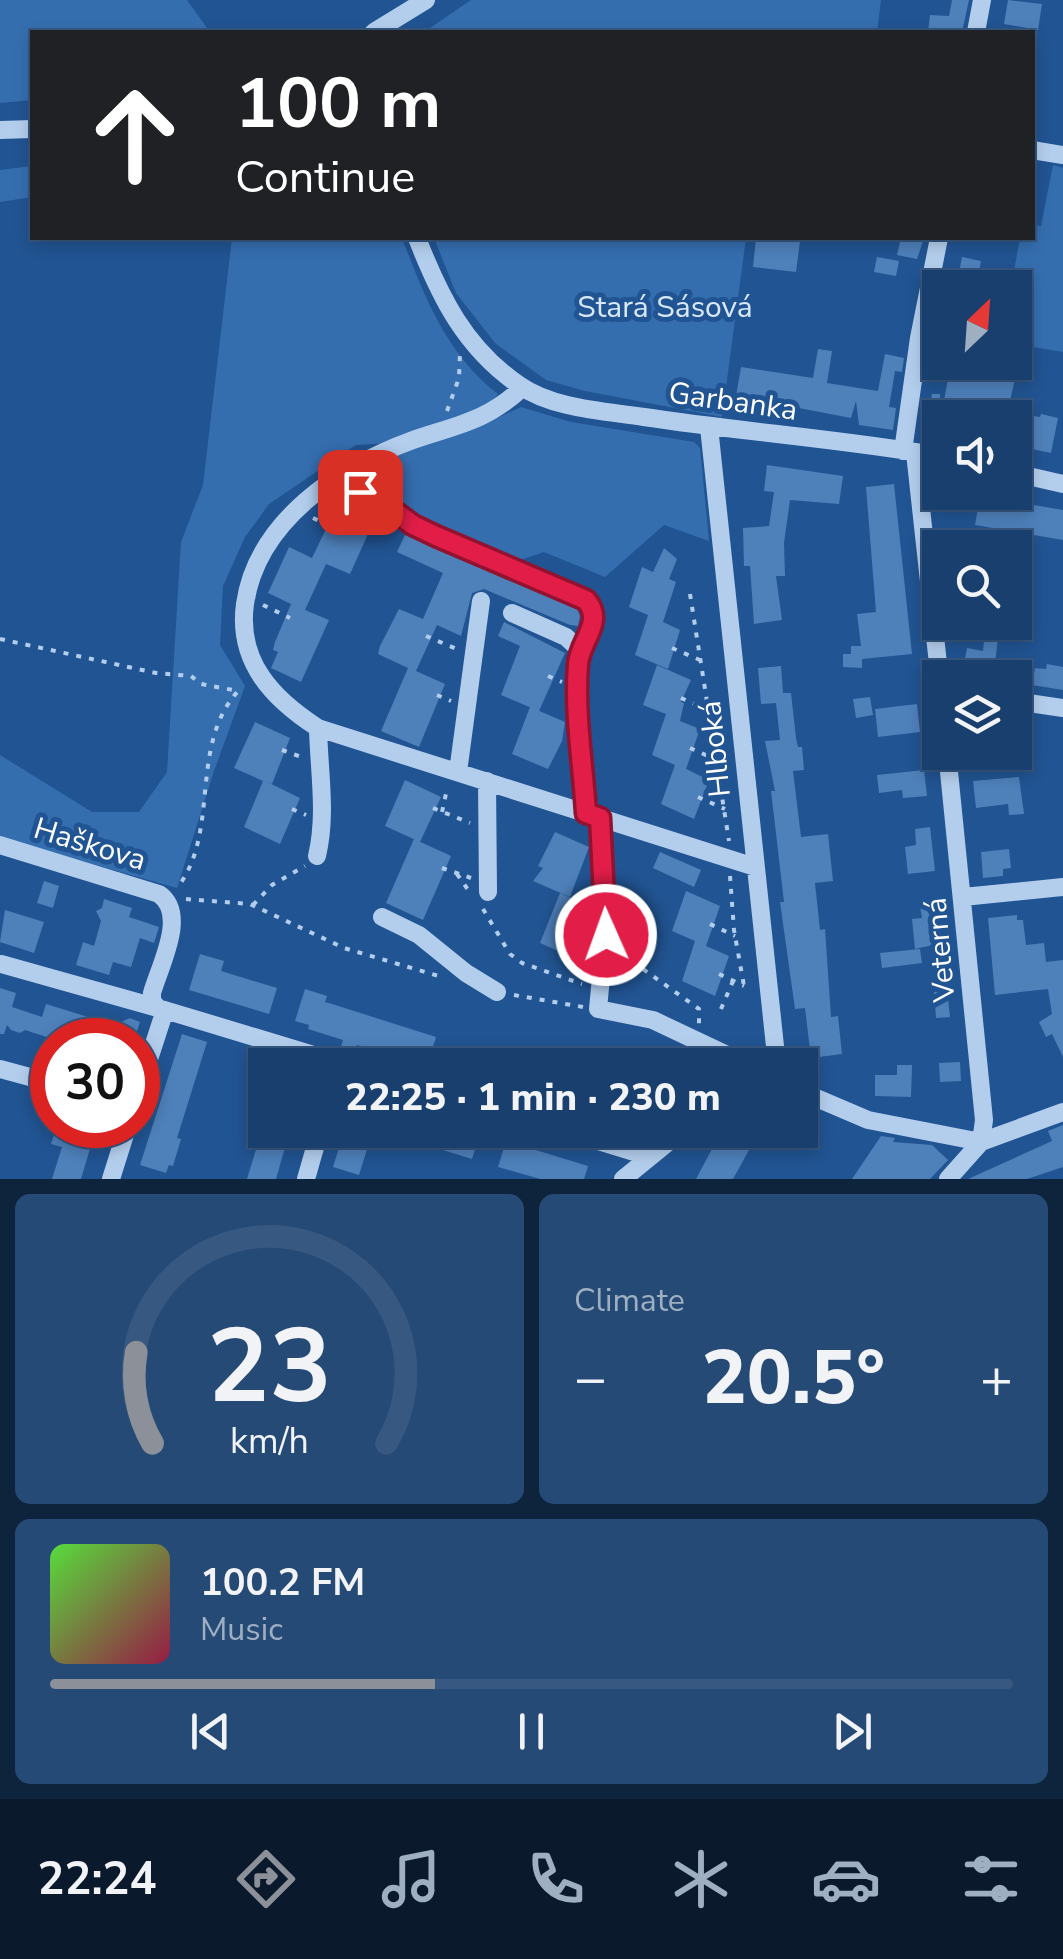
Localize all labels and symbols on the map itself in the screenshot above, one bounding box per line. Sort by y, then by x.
north arrow [922,270,1032,380]
park label: Stará Sásová [577,287,753,328]
street label: Garbanka [666,372,800,431]
pin [318,450,403,535]
street label: Hlboká [690,699,741,799]
street label: Haškova [29,808,151,881]
position arrow [554,883,658,987]
street label: Veterná [916,896,966,1005]
speed limit sign: 30 [30,1018,160,1148]

